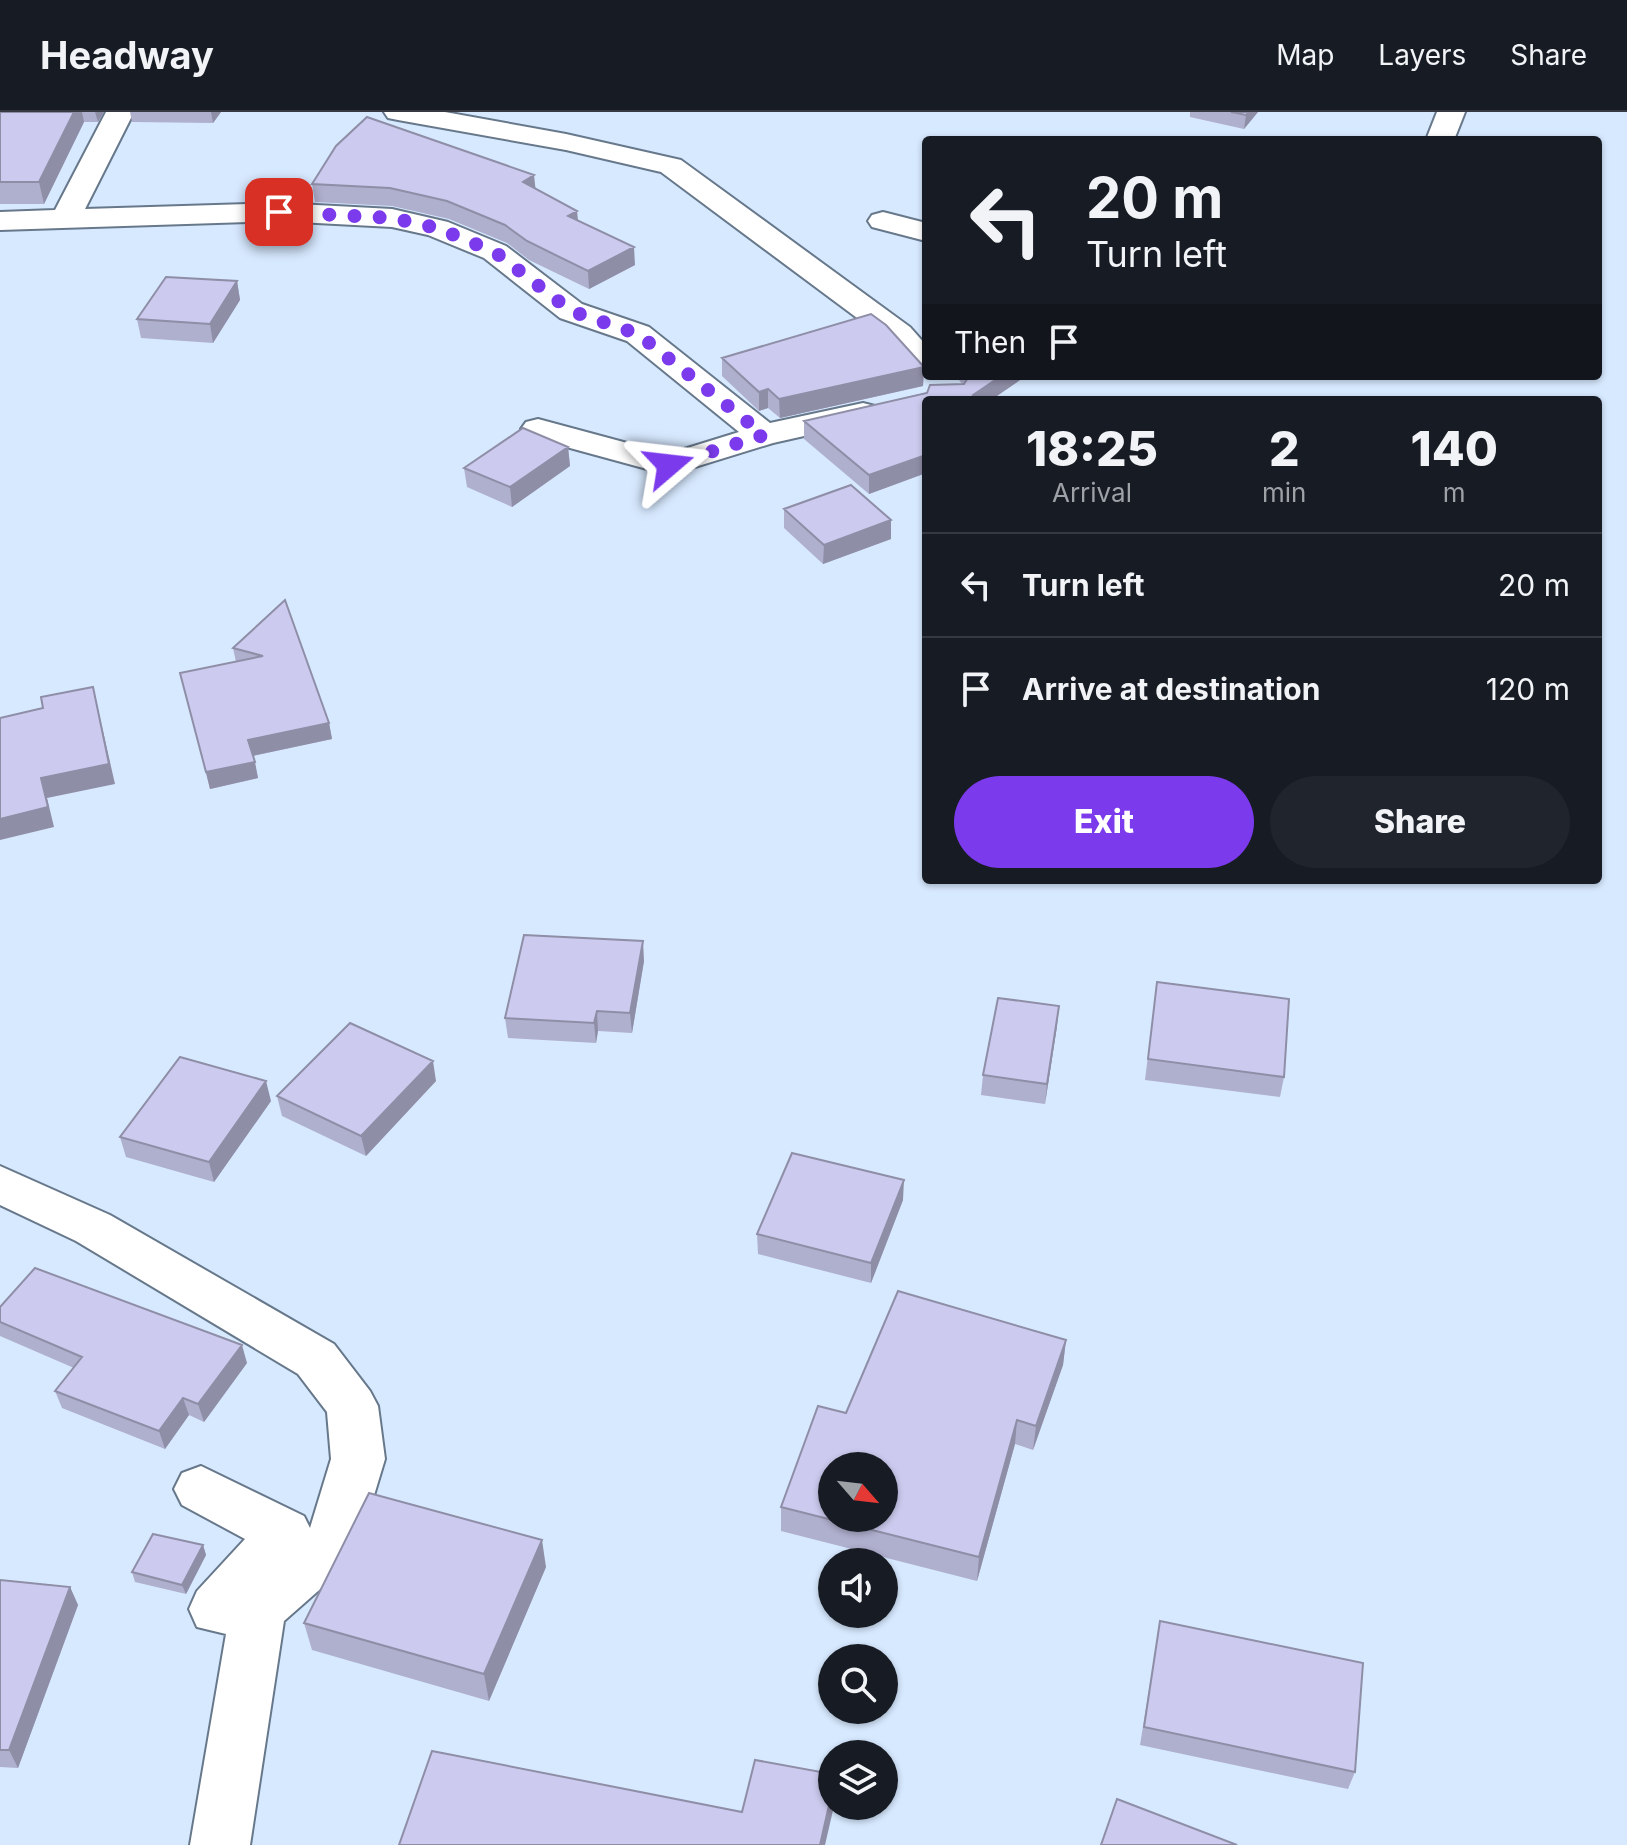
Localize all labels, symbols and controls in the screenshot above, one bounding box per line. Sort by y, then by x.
text: Headway [40,32,214,78]
text: Map [1276,38,1334,72]
text: Layers [1378,38,1466,72]
text: Share [1510,38,1587,72]
text: 20 m [1086,164,1223,232]
icon: left [954,168,1058,272]
pin [245,178,313,246]
icon: arrive [257,190,301,234]
text: Turn left [1086,232,1227,276]
icon: arrive [1042,320,1086,364]
text: Then [954,324,1026,360]
text: 18:25 [1026,419,1158,478]
text: 2 [1269,419,1300,478]
text: 140 [1410,419,1498,478]
position arrow [627,423,711,507]
text: Arrival [1052,477,1132,508]
text: min [1262,477,1306,508]
text: m [1443,477,1466,508]
icon: left [954,563,998,607]
text: Turn left [1022,567,1144,603]
text: 20 m [1498,567,1570,603]
icon: arrive [954,667,998,711]
text: Arrive at destination [1022,671,1320,707]
text: 120 m [1486,671,1570,707]
button: Exit [954,776,1254,868]
button: Share [1270,776,1570,868]
north arrow [818,1452,898,1532]
map controls [818,1452,898,1820]
button: sound [818,1548,898,1628]
button: search [818,1644,898,1724]
button: layers [818,1740,898,1820]

